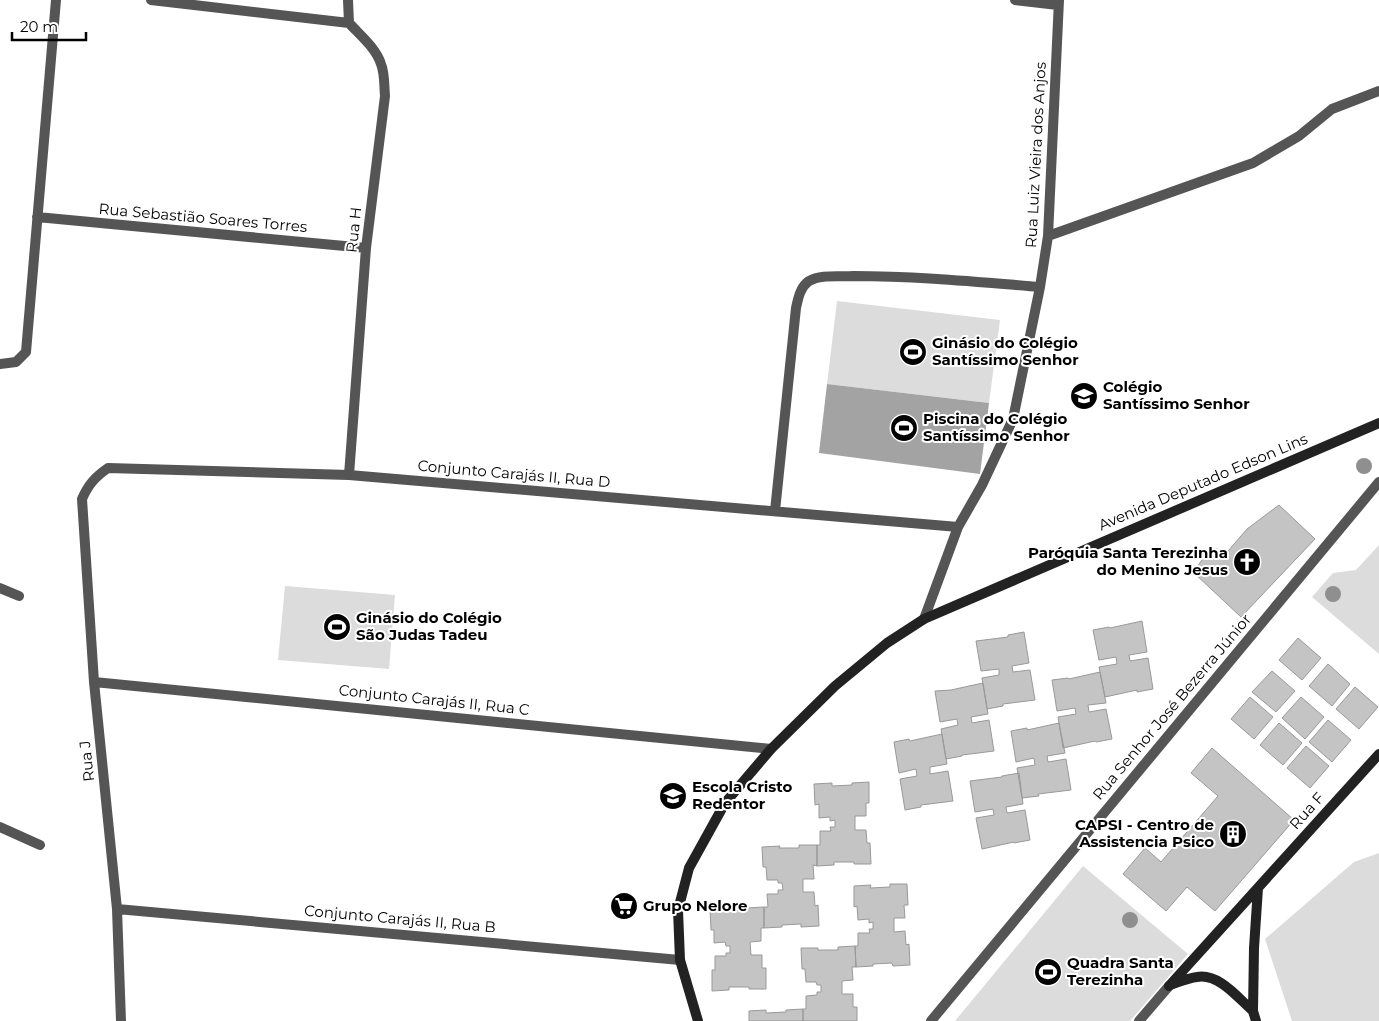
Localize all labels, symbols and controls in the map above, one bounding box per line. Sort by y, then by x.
scale bar [12,10,86,42]
text: 20 m [20,17,58,36]
street label: Rua Luiz Vieira dos Anjos [1021,61,1050,248]
street label: Rua Sebastião Soares Torres [98,199,308,236]
street label: Rua H [342,206,365,254]
place label: Ginásio do Colégio Santíssimo Senhor [932,333,1079,369]
sports icon: Ginásio do Colégio Santíssimo Senhor [898,337,928,367]
place label: Colégio Santíssimo Senhor [1103,377,1250,413]
school or university icon: Colégio Santíssimo Senhor [1069,381,1099,411]
place label: Piscina do Colégio Santíssimo Senhor [923,409,1070,445]
sports icon: Piscina do Colégio Santíssimo Senhor [889,413,919,443]
street label: Avenida Deputado Edson Lins [1095,429,1310,534]
street label: Conjunto Carajás II, Rua D [417,456,611,491]
place label: Paróquia Santa Terezinha do Menino Jesus [1028,543,1228,579]
church icon: Paróquia Santa Terezinha do Menino Jesus [1232,547,1262,577]
place label: Ginásio do Colégio São Judas Tadeu [356,608,502,644]
street label: Rua Senhor José Bezerra Júnior [1088,610,1255,804]
sports icon: Ginásio do Colégio São Judas Tadeu [322,612,352,642]
street label: Conjunto Carajás II, Rua C [338,680,531,719]
street label: Rua J [75,740,98,783]
place label: Escola Cristo Redentor [692,777,793,813]
school or university icon: Escola Cristo Redentor [658,781,688,811]
street label: Rua F [1285,788,1328,833]
place label: CAPSI - Centro de Assistencia Psico [1075,815,1214,851]
building icon: CAPSI - Centro de Assistencia Psico [1218,819,1248,849]
supermarket icon: Grupo Nelore [609,891,639,921]
place label: Grupo Nelore [643,896,747,915]
street label: Conjunto Carajás II, Rua B [303,901,497,936]
place label: Quadra Santa Terezinha [1067,953,1174,989]
sports icon: Quadra Santa Terezinha [1033,957,1063,987]

